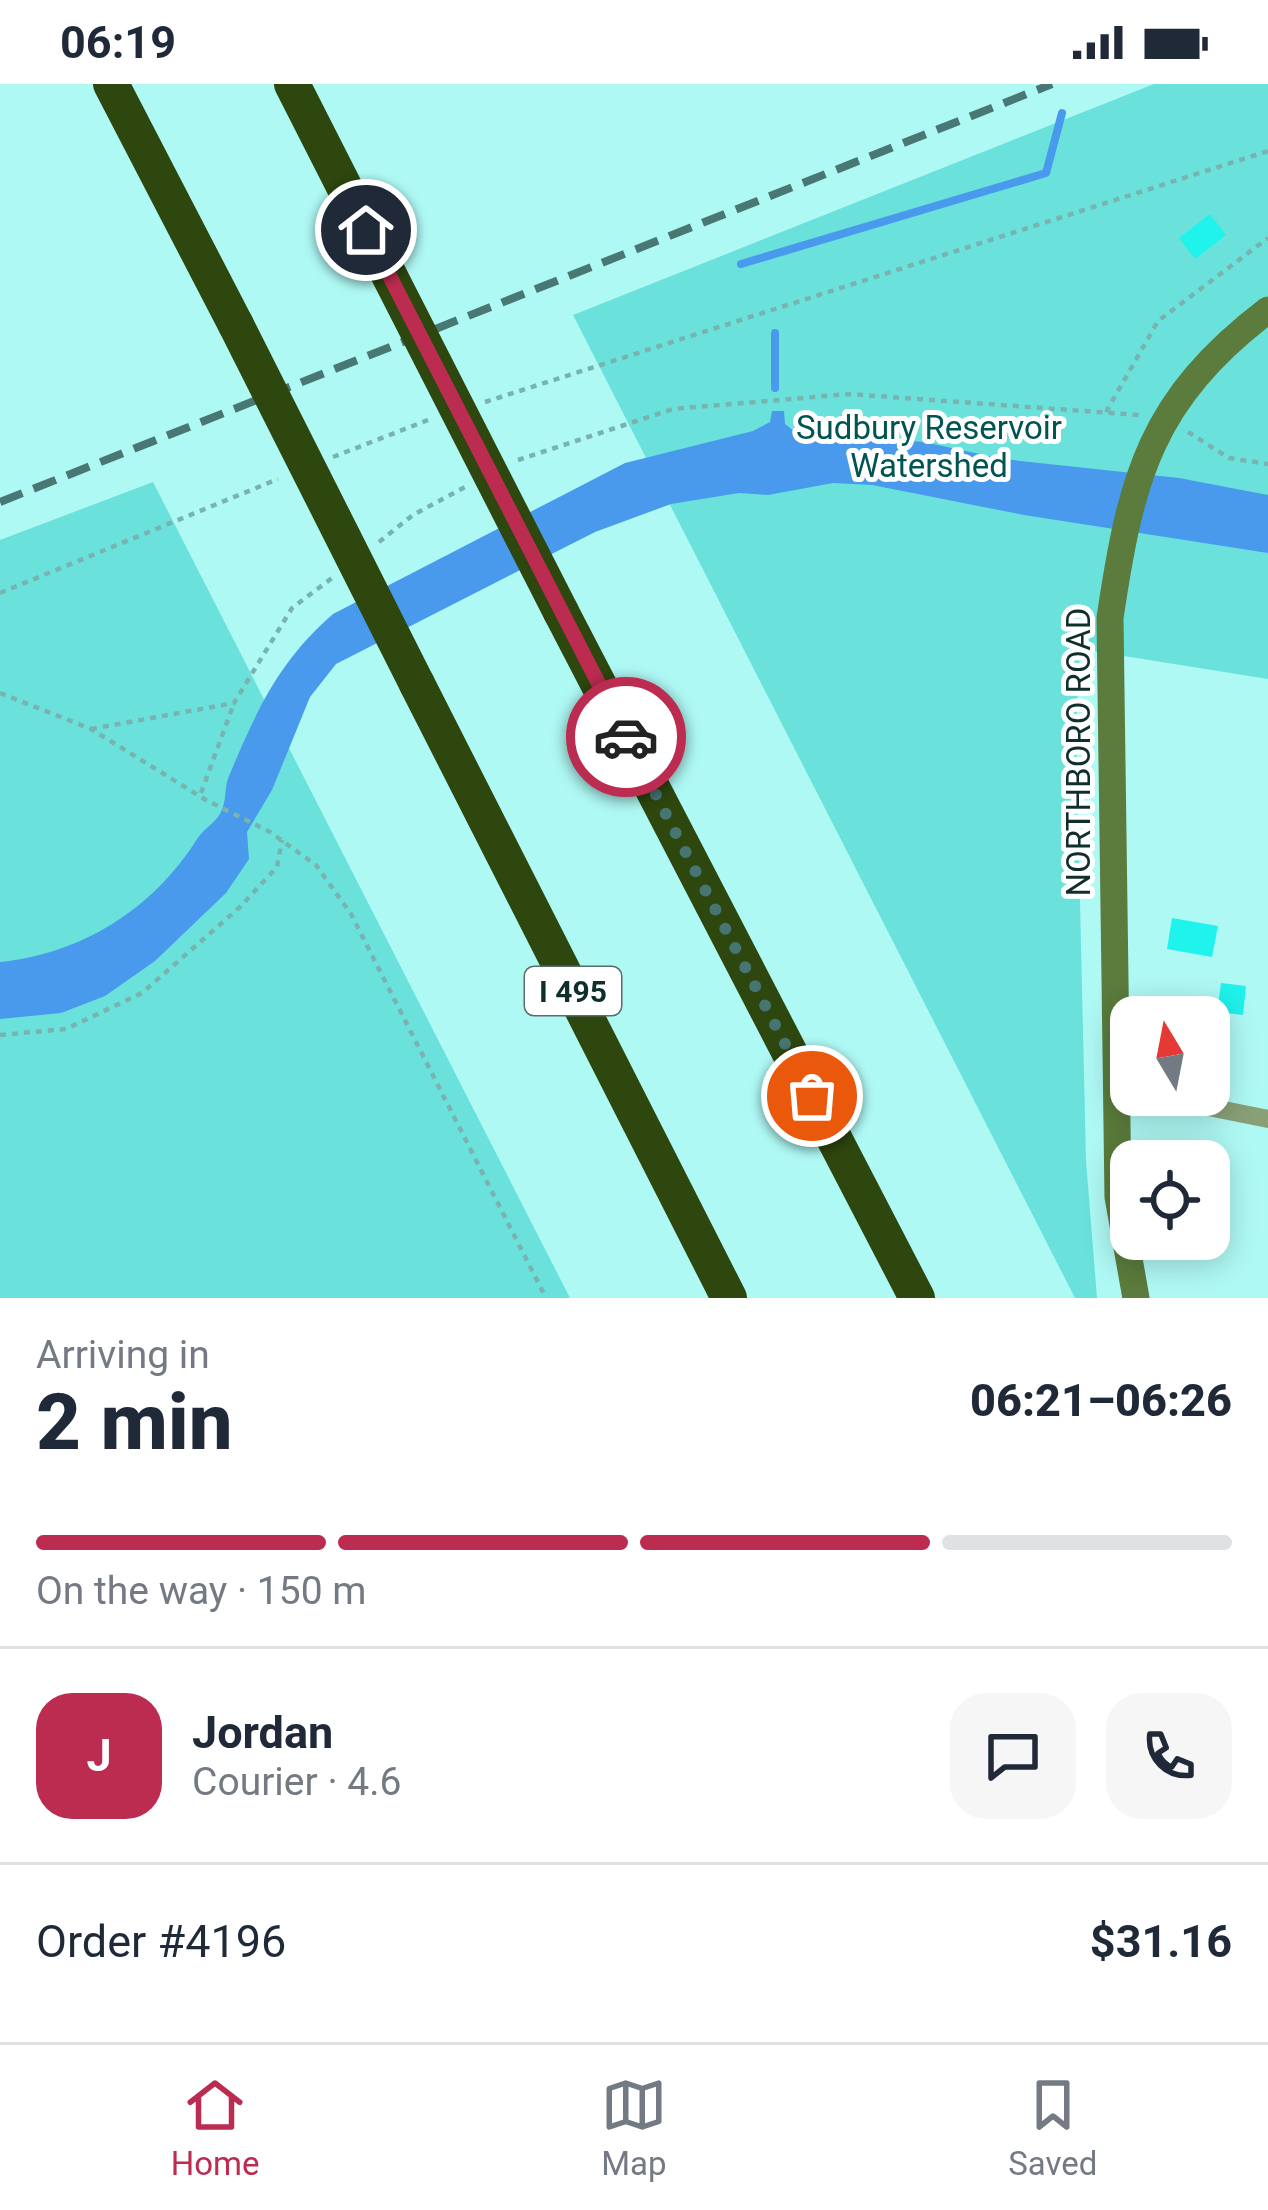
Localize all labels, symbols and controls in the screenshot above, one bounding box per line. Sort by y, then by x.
text: 06:19 [60,16,176,69]
pin [315,179,417,281]
icon: home [333,197,399,263]
park label: Sudbury Reservoir Watershed [796,408,1062,485]
street label: NORTHBORO ROAD [1059,608,1098,896]
courier [566,677,686,797]
icon: car [593,704,659,770]
road number: I 495 [525,967,621,1015]
north arrow [1110,996,1230,1116]
map controls [1110,996,1230,1260]
pin [761,1045,863,1147]
icon: bag [779,1063,845,1129]
button: locate [1110,1140,1230,1260]
text: Arriving in [36,1332,210,1378]
text: 06:21–06:26 [970,1374,1232,1427]
text: 2 min [36,1377,233,1468]
text: On the way · 150 m [36,1568,367,1614]
button: chat [950,1693,1076,1819]
button: phone [1106,1693,1232,1819]
text: Jordan [192,1706,333,1759]
text: J [86,1729,112,1782]
text: Courier · 4.6 [192,1759,401,1805]
text: Order #4196 [36,1915,286,1968]
text: $31.16 [1090,1915,1232,1968]
tab: Home [171,2072,259,2183]
tab: Map [601,2072,667,2183]
tab: Saved [1008,2072,1097,2183]

